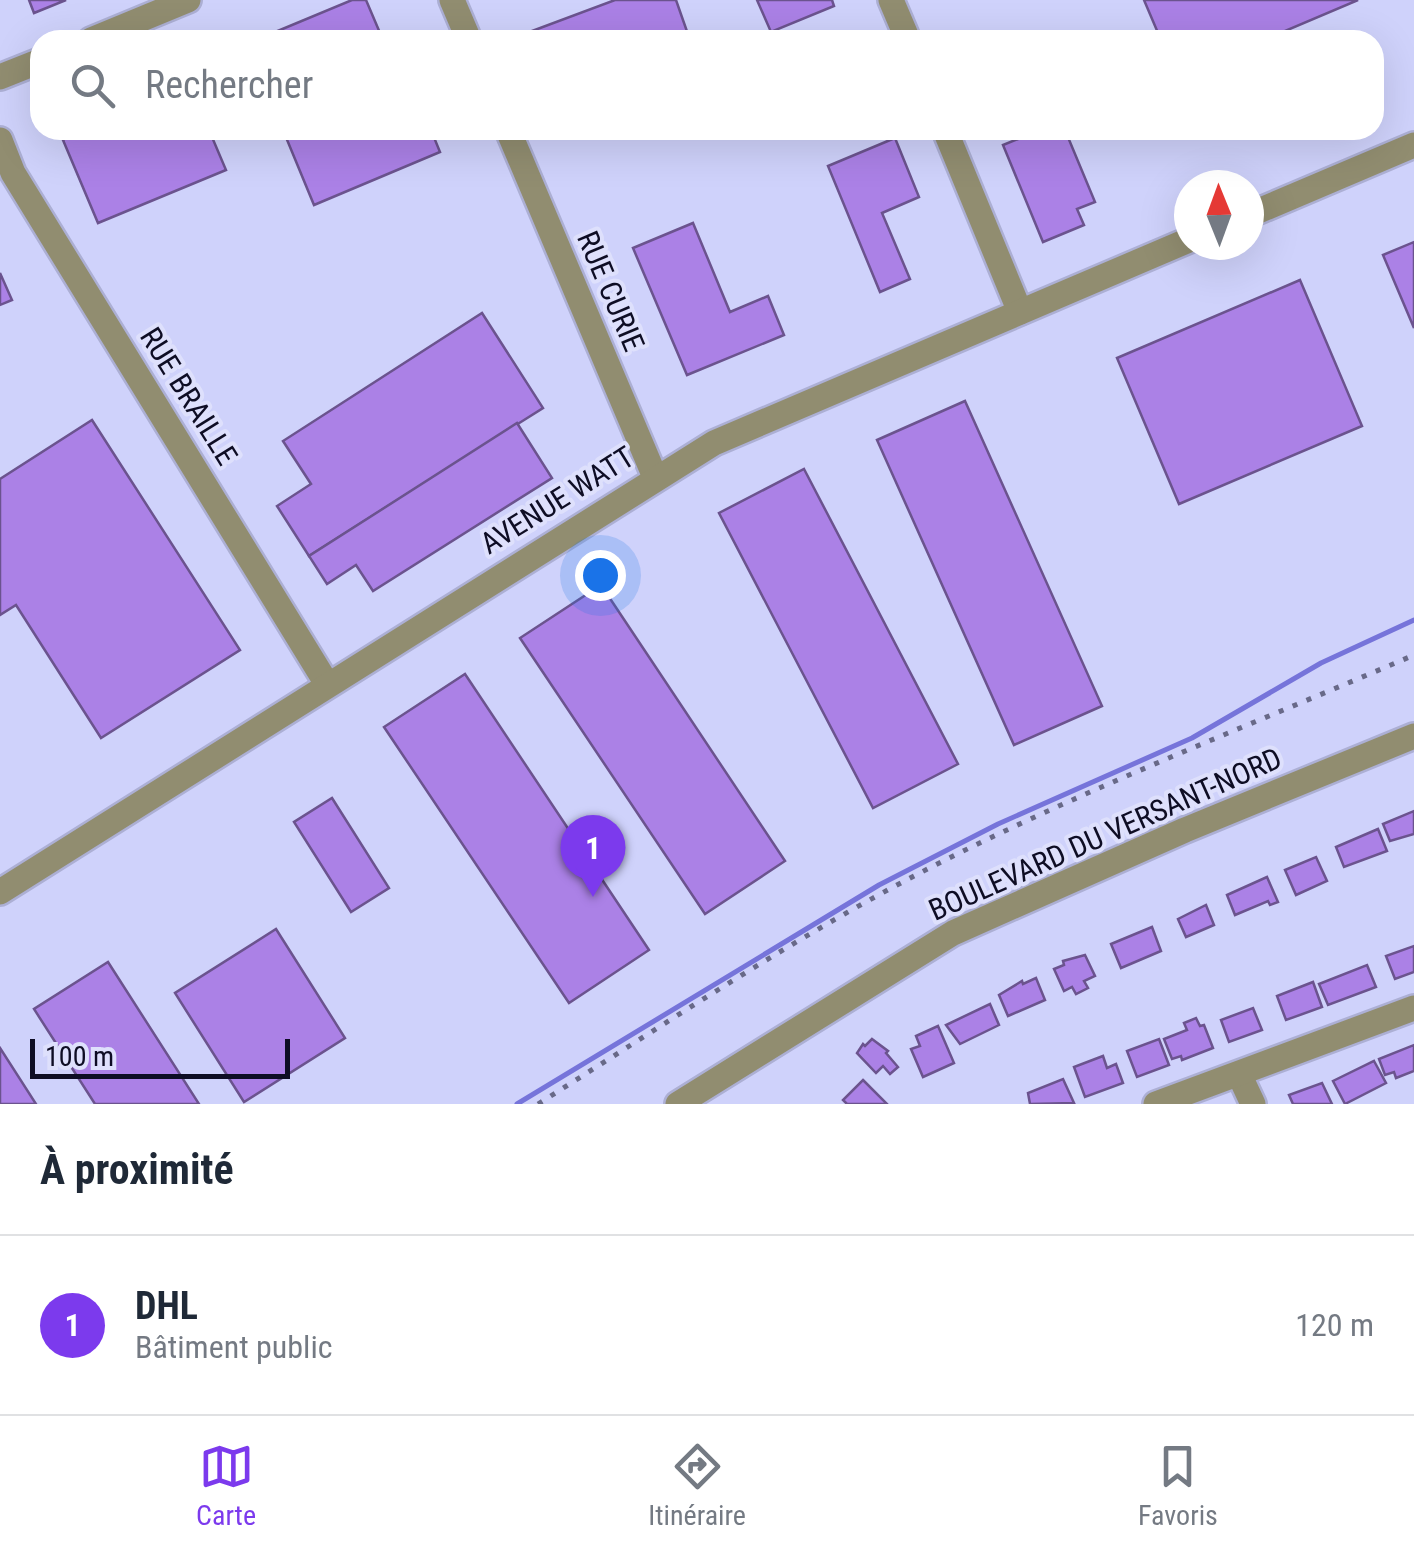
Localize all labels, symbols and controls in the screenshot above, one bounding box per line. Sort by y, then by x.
search box [30,30,1384,140]
icon: search [65,58,120,113]
text: Rechercher [145,63,313,107]
north arrow [1174,170,1264,260]
street label: RUE CURIE [570,226,652,356]
street label: RUE BRAILLE [133,321,245,471]
street label: AVENUE WATT [474,439,640,561]
your location [575,550,626,601]
street label: BOULEVARD DU VERSANT-NORD [923,740,1287,928]
pin: 1 [560,814,626,897]
scale bar [30,1034,290,1078]
text: 100 m [45,1040,114,1073]
text: À proximité [40,1145,233,1194]
text: DHL [135,1284,198,1328]
text: 1 [64,1306,81,1344]
text: 120 m [1295,1306,1374,1344]
text: Bâtiment public [135,1328,333,1366]
tab: Carte [196,1439,256,1532]
tab: Itinéraire [648,1439,746,1532]
tab: Favoris [1138,1439,1218,1532]

